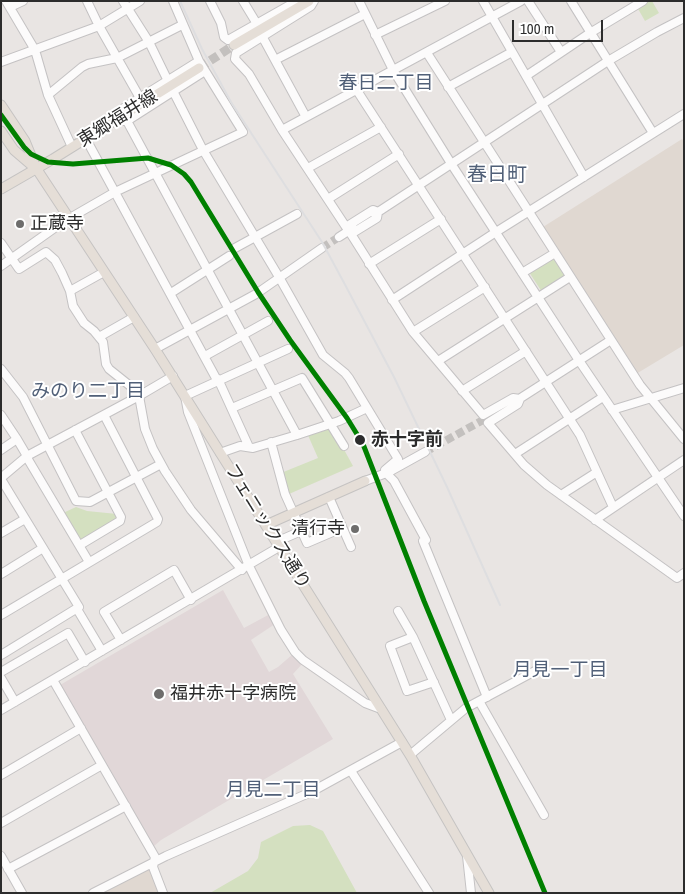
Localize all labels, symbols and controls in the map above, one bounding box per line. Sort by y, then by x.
scale bar [515,10,606,42]
text: 100 m [520,18,554,39]
district label: 春日二丁目 [339,73,433,95]
street label: 東郷福井線 [74,86,162,152]
district label: 春日町 [467,164,527,188]
place label: 正蔵寺 [30,213,84,235]
marker: 正蔵寺 [14,218,26,230]
district label: みのり二丁目 [31,381,145,403]
place label: 赤十字前 [371,429,443,451]
marker: 赤十字前 [353,433,367,447]
street label: フェニックス通り [220,460,314,594]
place label: 清行寺 [291,518,345,540]
marker: 清行寺 [349,523,361,535]
district label: 月見一丁目 [513,660,607,682]
place label: 福井赤十字病院 [170,683,296,705]
marker: 福井赤十字病院 [152,687,166,701]
district label: 月見二丁目 [226,780,320,802]

